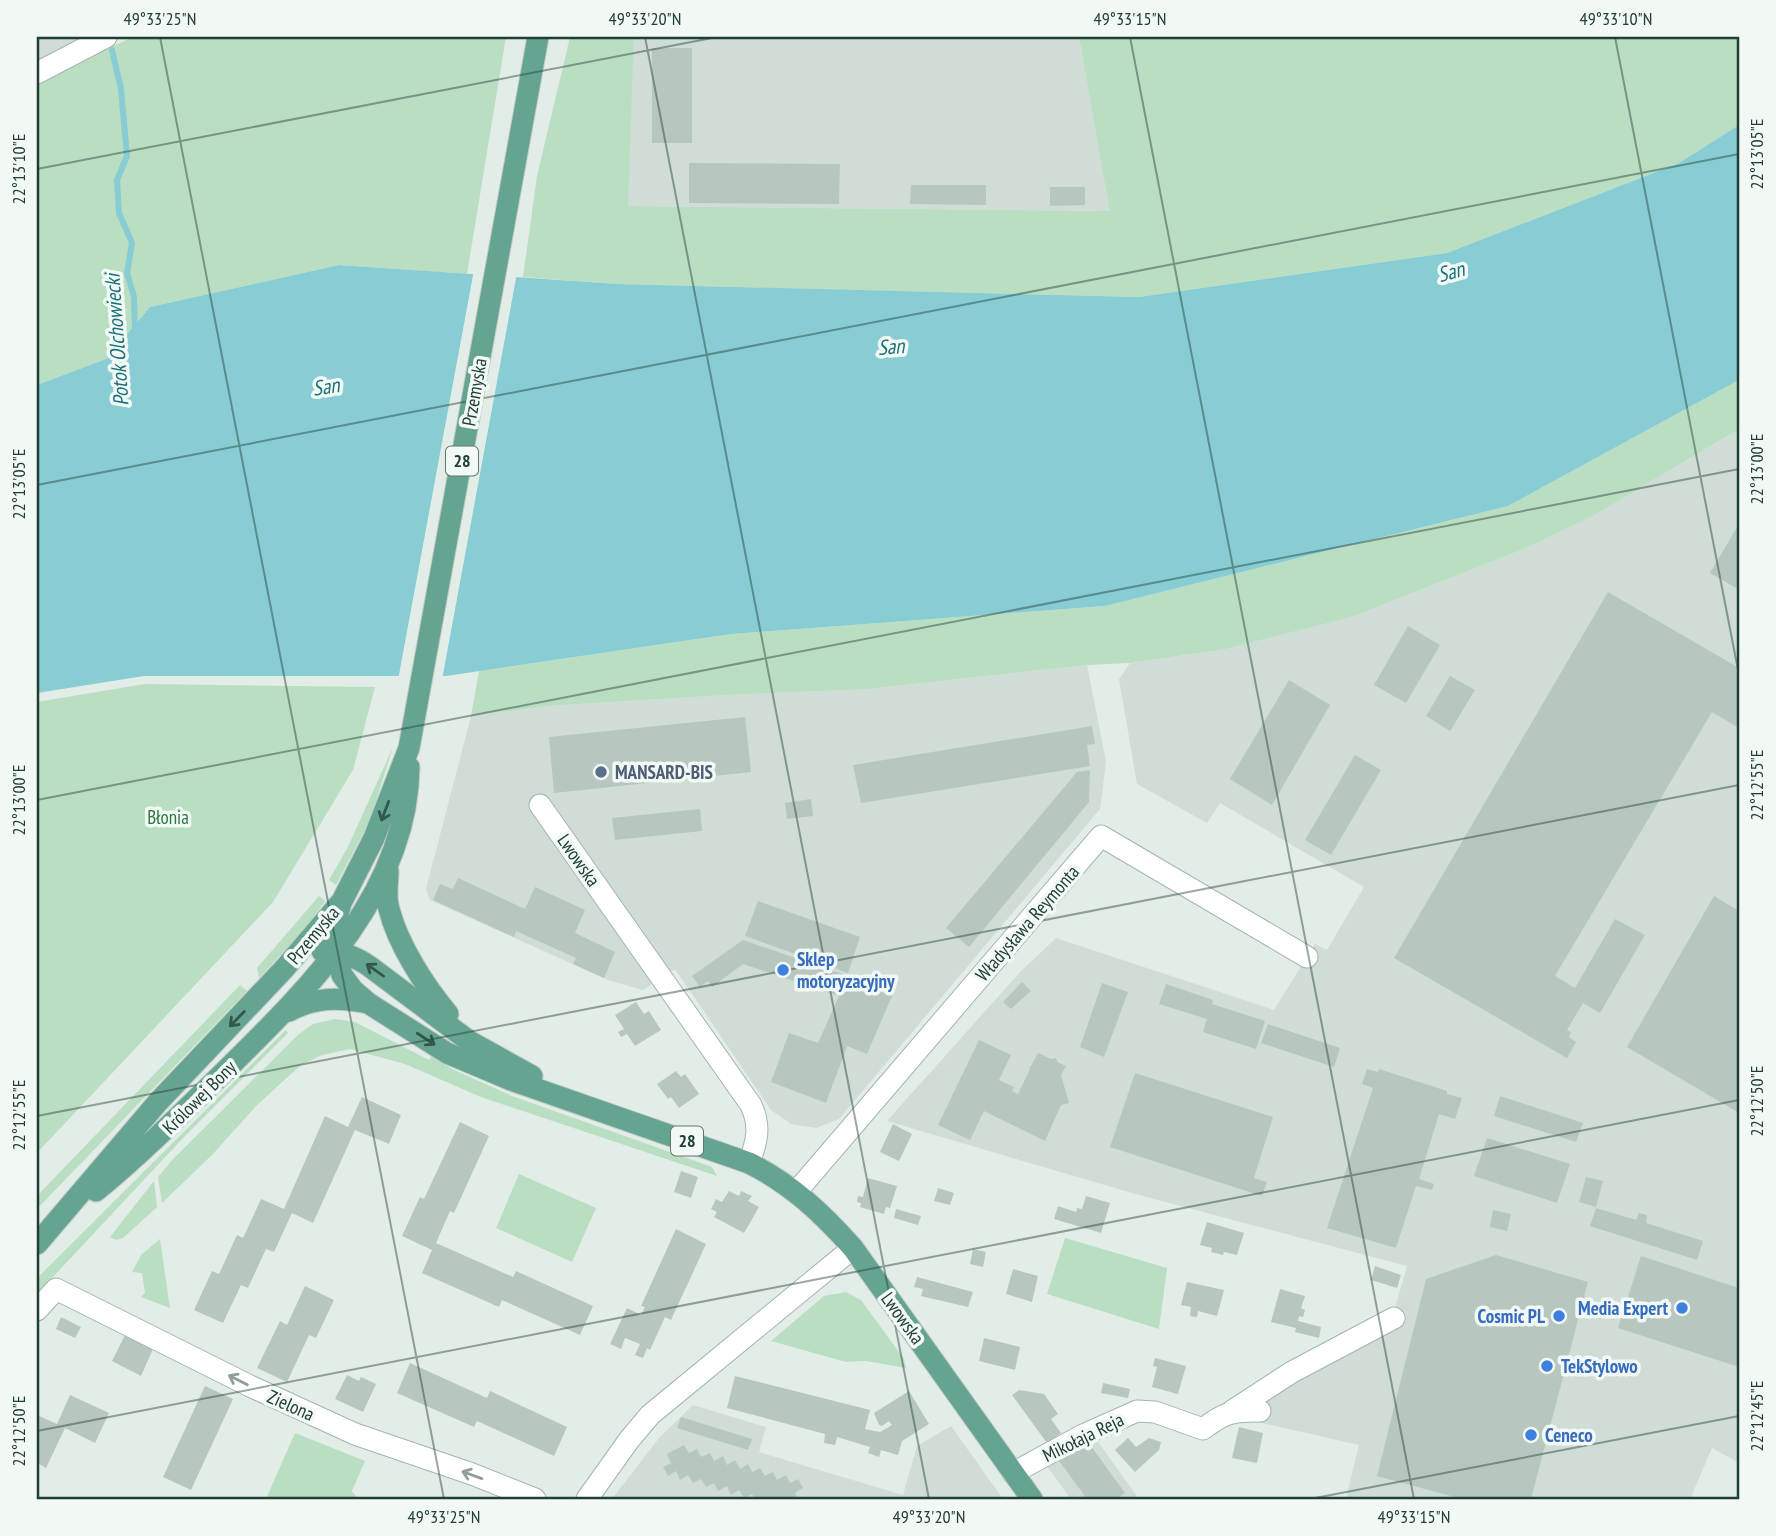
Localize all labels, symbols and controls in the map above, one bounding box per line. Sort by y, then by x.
text: 49°33'25"N [124,7,196,30]
text: 49°33'20"N [609,7,681,30]
text: 49°33'15"N [1094,7,1166,30]
text: 49°33'10"N [1580,7,1652,30]
text: 22°13'05"E [1745,119,1768,189]
text: 22°13'10"E [7,134,30,204]
water label: San [1435,255,1469,288]
water label: Potok Olchowiecki [98,271,135,407]
water label: San [877,332,907,361]
street label: Przemyska [456,356,492,428]
water label: San [311,371,343,402]
text: 22°13'00"E [1745,434,1768,504]
road number: 28 [446,447,478,476]
text: 22°13'05"E [7,449,30,519]
text: 22°12'55"E [1745,750,1768,820]
place label: MANSARD-BIS [615,760,713,784]
marker: MANSARD-BIS [593,764,609,780]
text: 22°13'00"E [7,765,30,835]
one-way arrow [377,800,390,822]
park label: Błonia [147,805,189,829]
street label: Lwowska [552,829,606,891]
street label: Władysława Reymonta [970,860,1084,986]
street label: Przemyska [282,901,344,969]
place label: Sklep motoryzacyjny [797,947,895,993]
marker: Sklep motoryzacyjny [775,962,791,978]
one-way arrow [366,963,385,977]
one-way arrow [228,1010,245,1027]
one-way arrow [415,1033,435,1047]
street label: Królowej Bony [157,1055,241,1139]
text: 22°12'50"E [1745,1066,1768,1136]
text: 22°12'55"E [7,1080,30,1150]
road number: 28 [671,1126,703,1156]
street label: Lwowska [876,1287,930,1349]
place label: Media Expert [1578,1296,1668,1320]
marker: Media Expert [1674,1300,1690,1316]
place label: Cosmic PL [1478,1304,1545,1328]
marker: Cosmic PL [1551,1308,1567,1324]
place label: TekStylowo [1561,1354,1638,1378]
marker: TekStylowo [1539,1358,1555,1374]
one-way arrow [229,1373,249,1387]
text: 22°12'45"E [1745,1381,1768,1451]
street label: Zielona [264,1384,318,1426]
text: 22°12'50"E [7,1396,30,1466]
street label: Mikołaja Reja [1039,1407,1127,1467]
place label: Ceneco [1545,1423,1593,1447]
marker: Ceneco [1523,1427,1539,1443]
one-way arrow [461,1467,483,1480]
text: 49°33'25"N [408,1505,480,1528]
text: 49°33'20"N [893,1505,965,1528]
text: 49°33'15"N [1378,1505,1450,1528]

